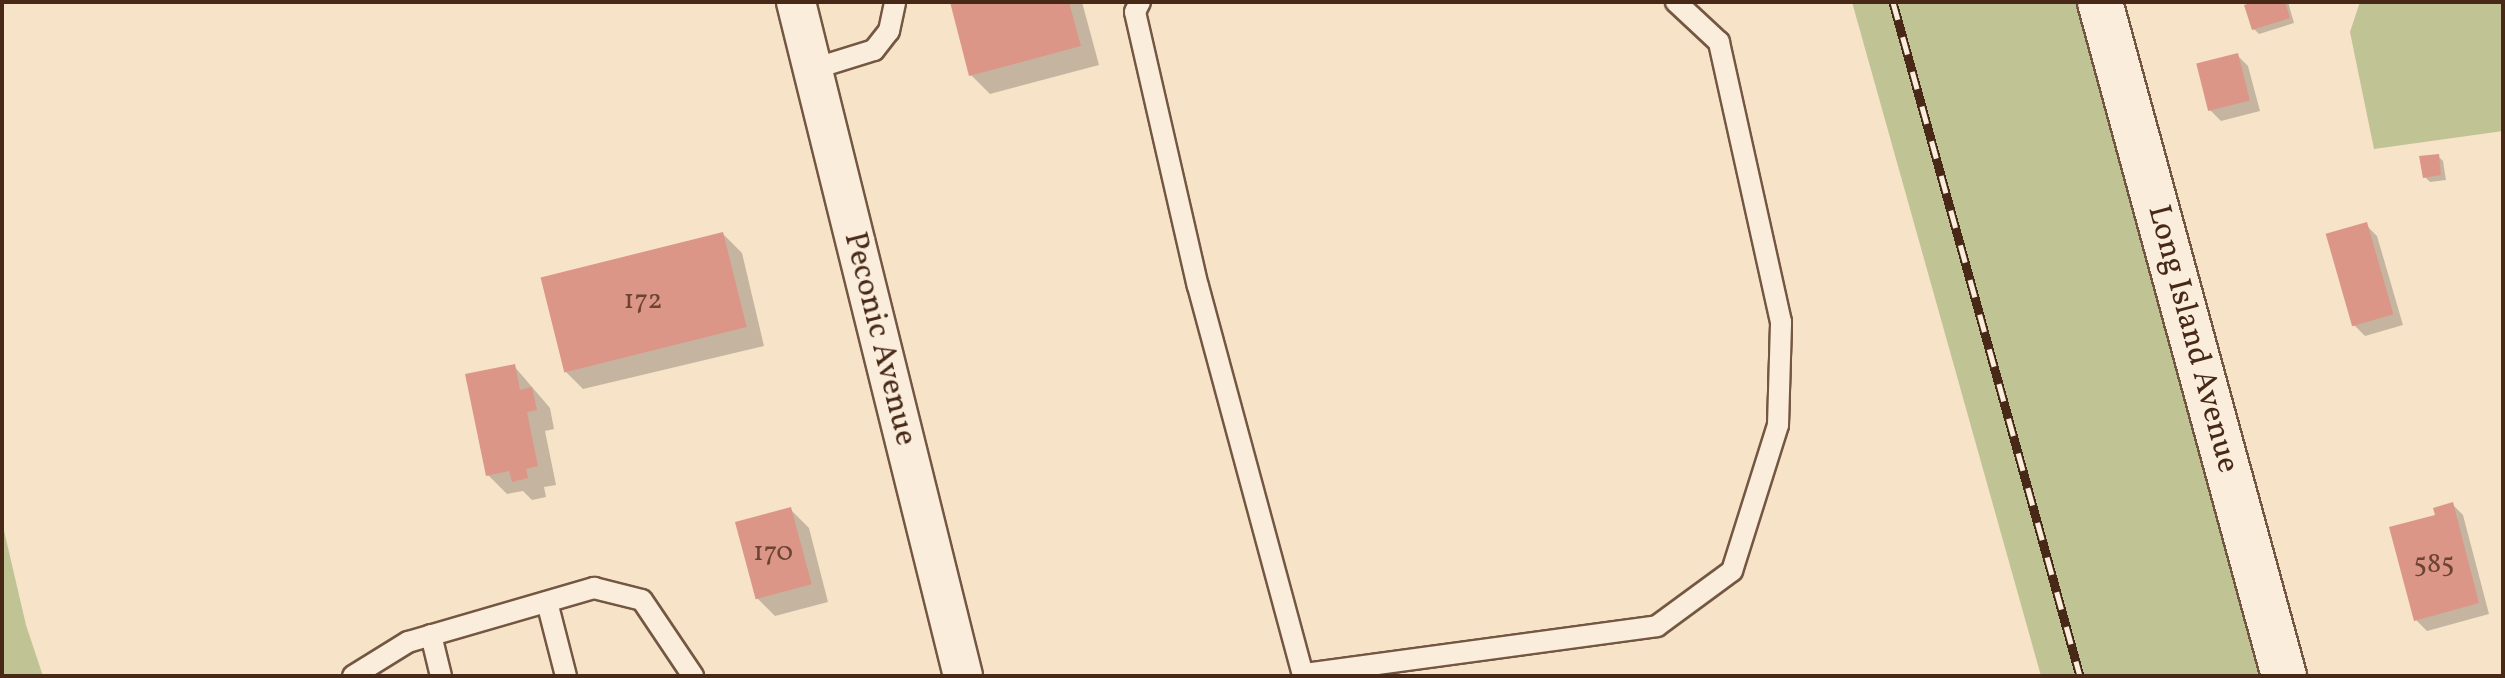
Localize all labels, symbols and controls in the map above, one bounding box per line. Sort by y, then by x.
street label: Long Island Avenue [2138,201,2246,477]
street label: Peconic Avenue [834,228,924,450]
house number: 172 [624,284,662,318]
house number: 170 [753,536,793,570]
house number: 585 [2414,548,2454,582]

